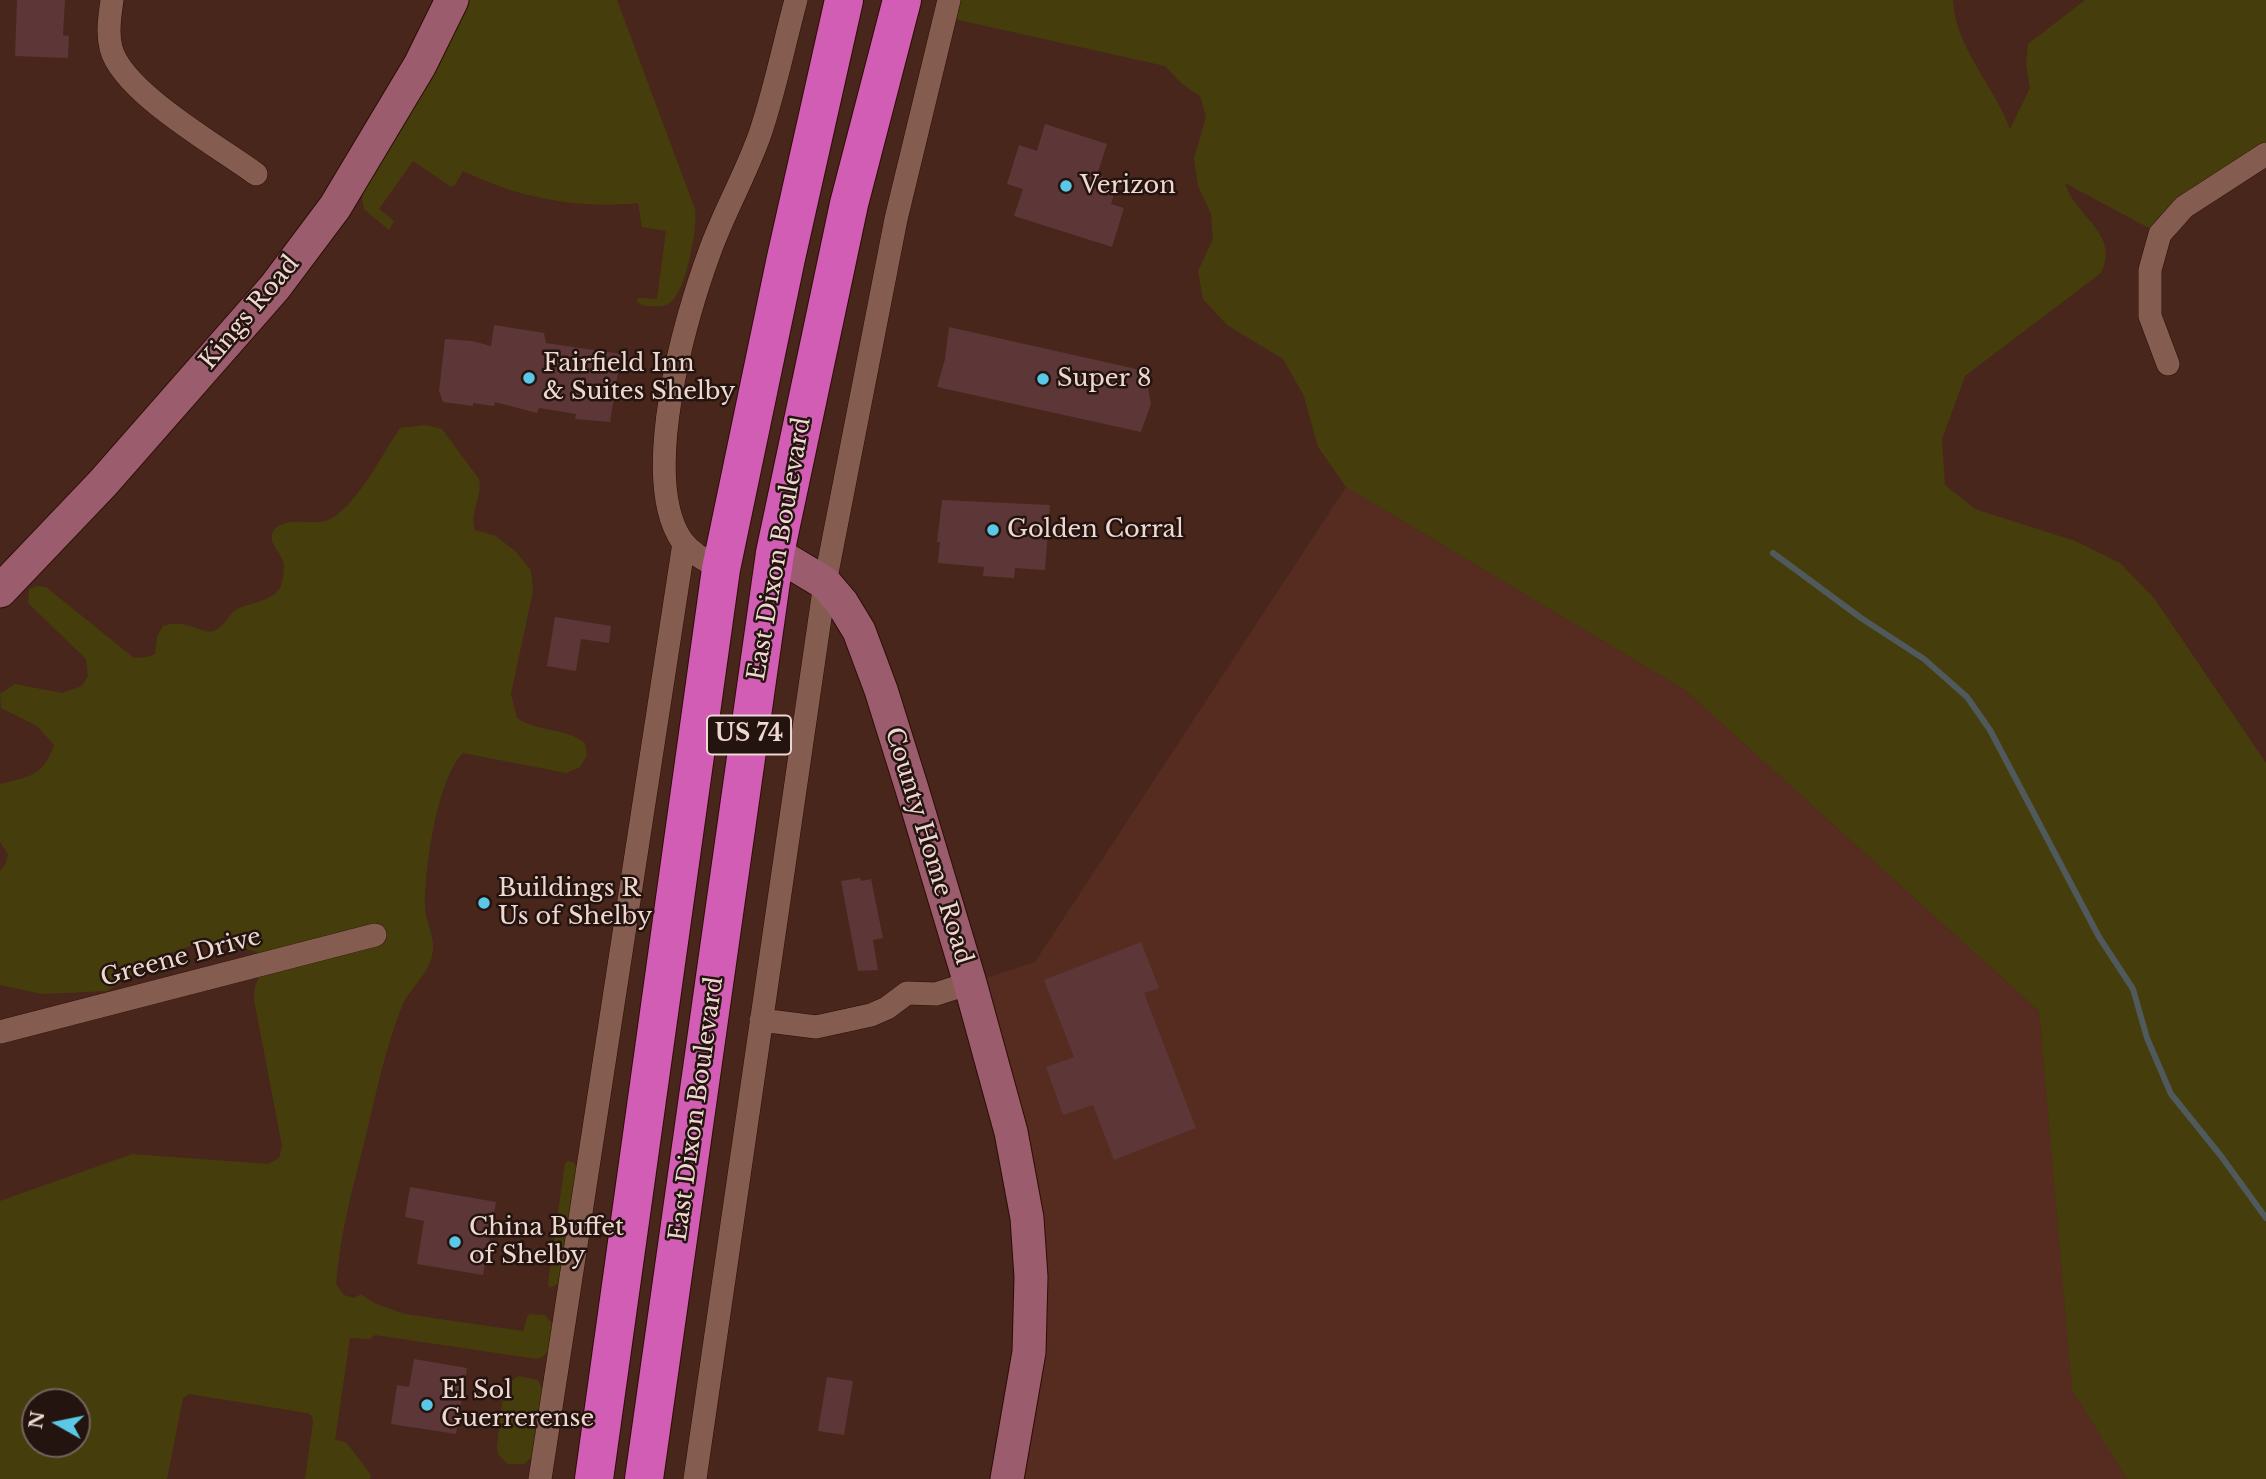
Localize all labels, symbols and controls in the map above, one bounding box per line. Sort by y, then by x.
place label: Verizon [1080,172,1176,200]
marker: Verizon [1058,178,1074,194]
street label: Kings Road [194,250,306,376]
place label: Fairfield Inn & Suites Shelby [543,350,735,406]
place label: Super 8 [1057,365,1151,393]
marker: Fairfield Inn & Suites Shelby [521,370,537,386]
marker: Super 8 [1035,371,1051,387]
street label: East Dixon Boulevard [743,415,817,683]
place label: Golden Corral [1007,516,1184,544]
marker: Golden Corral [985,522,1001,538]
road number: US 74 [707,716,791,754]
street label: County Home Road [878,724,978,968]
place label: Buildings R Us of Shelby [498,875,652,931]
marker: Buildings R Us of Shelby [476,895,492,911]
street label: Greene Drive [97,923,265,993]
street label: East Dixon Boulevard [664,975,730,1243]
place label: China Buffet of Shelby [469,1214,624,1270]
marker: China Buffet of Shelby [447,1234,463,1250]
place label: El Sol Guerrerense [441,1377,594,1433]
north arrow [21,1388,91,1458]
marker: El Sol Guerrerense [419,1397,435,1413]
text: N [24,1409,49,1431]

